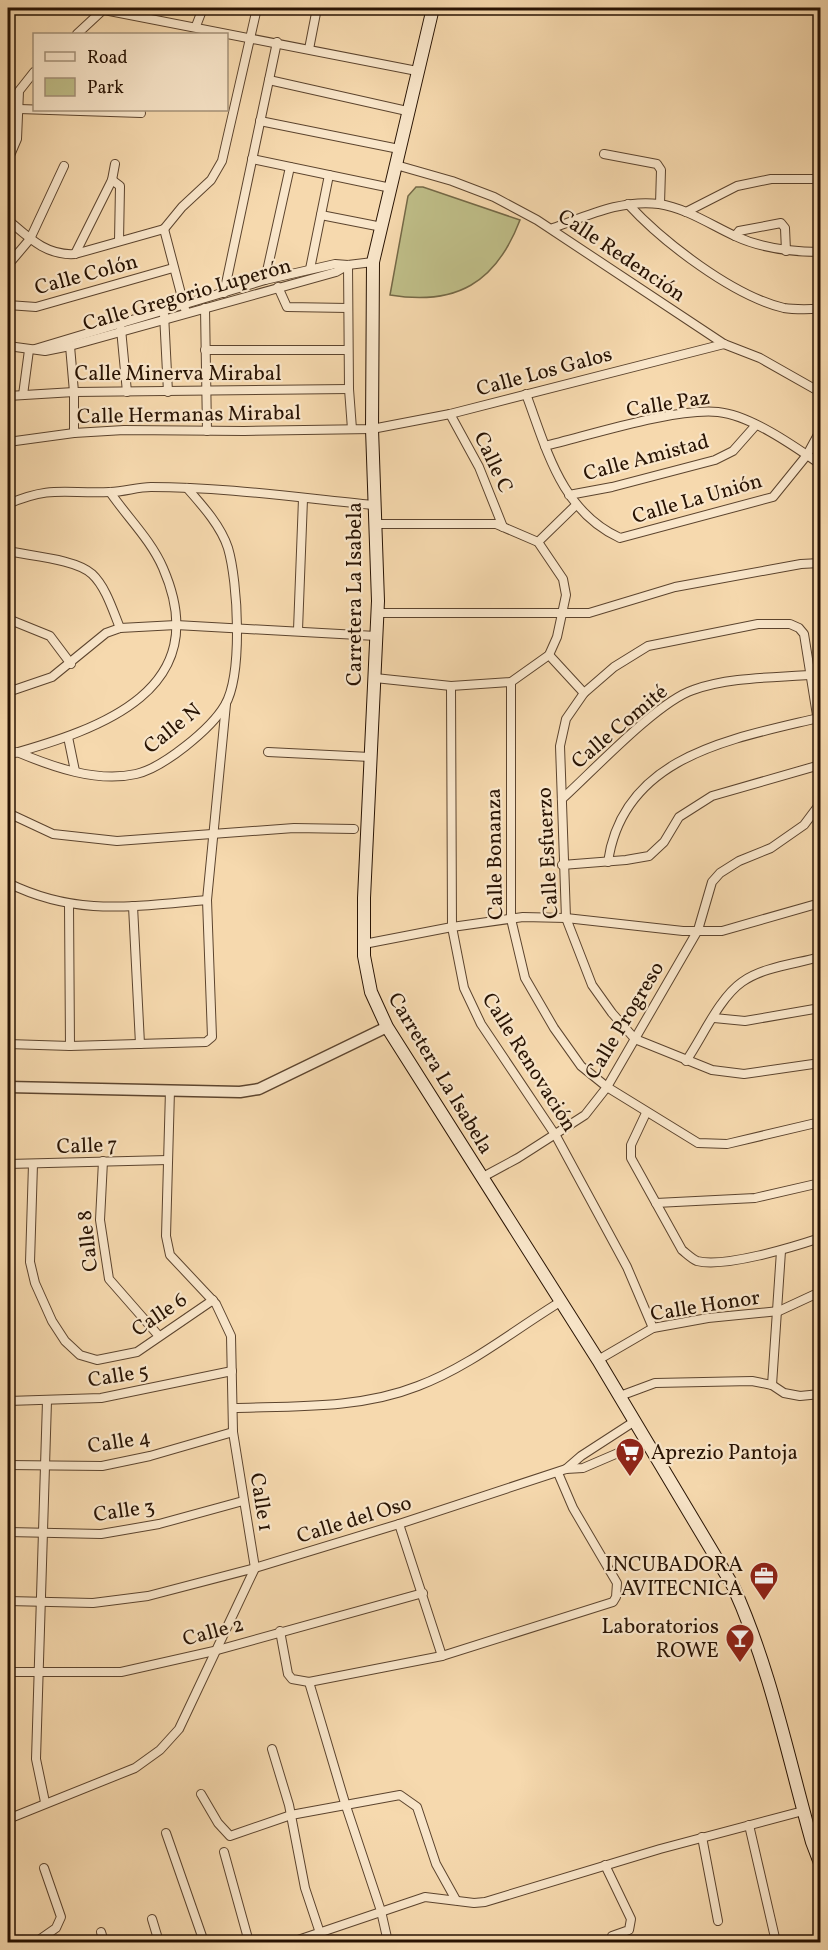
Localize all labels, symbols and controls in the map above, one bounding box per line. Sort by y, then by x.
legend [33,33,228,111]
text: Road [87,46,128,71]
text: Park [87,76,124,101]
street label: Calle Redención [551,203,691,310]
street label: Calle Colón [32,248,141,303]
street label: Calle Gregorio Luperón [80,252,295,339]
street label: Calle Los Galos [473,340,615,404]
street label: Calle Minerva Mirabal [74,360,282,389]
street label: Calle Paz [624,384,712,425]
street label: Calle Hermanas Mirabal [77,399,301,432]
street label: Calle C [466,427,519,498]
street label: Calle Amistad [580,428,713,489]
street label: Calle La Unión [629,467,766,532]
street label: Carretera La Isabela [341,502,370,686]
street label: Calle Comité [566,678,674,776]
street label: Calle N [138,697,208,761]
street label: Calle Esfuerzo [531,786,566,920]
street label: Calle Bonanza [480,788,511,920]
street label: Calle Progreso [579,956,672,1085]
street label: Carretera La Isabela [380,988,499,1160]
street label: Calle Renovación [474,988,583,1138]
street label: Calle 7 [56,1131,118,1162]
street label: Calle 8 [71,1209,106,1273]
street label: Calle Honor [648,1283,762,1329]
street label: Calle 6 [126,1286,193,1344]
street label: Calle 5 [86,1357,151,1396]
street label: Calle 4 [86,1423,153,1462]
supermarket icon: Aprezio Pantoja [614,1436,646,1478]
place label: Aprezio Pantoja [651,1439,798,1468]
street label: Calle 1 [242,1471,279,1534]
street label: Calle del Oso [293,1489,415,1552]
street label: Calle 3 [92,1493,157,1530]
place label: INCUBADORA AVITECNICA [605,1551,743,1604]
office icon: INCUBADORA AVITECNICA [748,1560,780,1602]
street label: Calle 2 [180,1610,247,1655]
place label: Laboratorios ROWE [602,1613,719,1666]
bar icon: Laboratorios ROWE [724,1622,756,1664]

